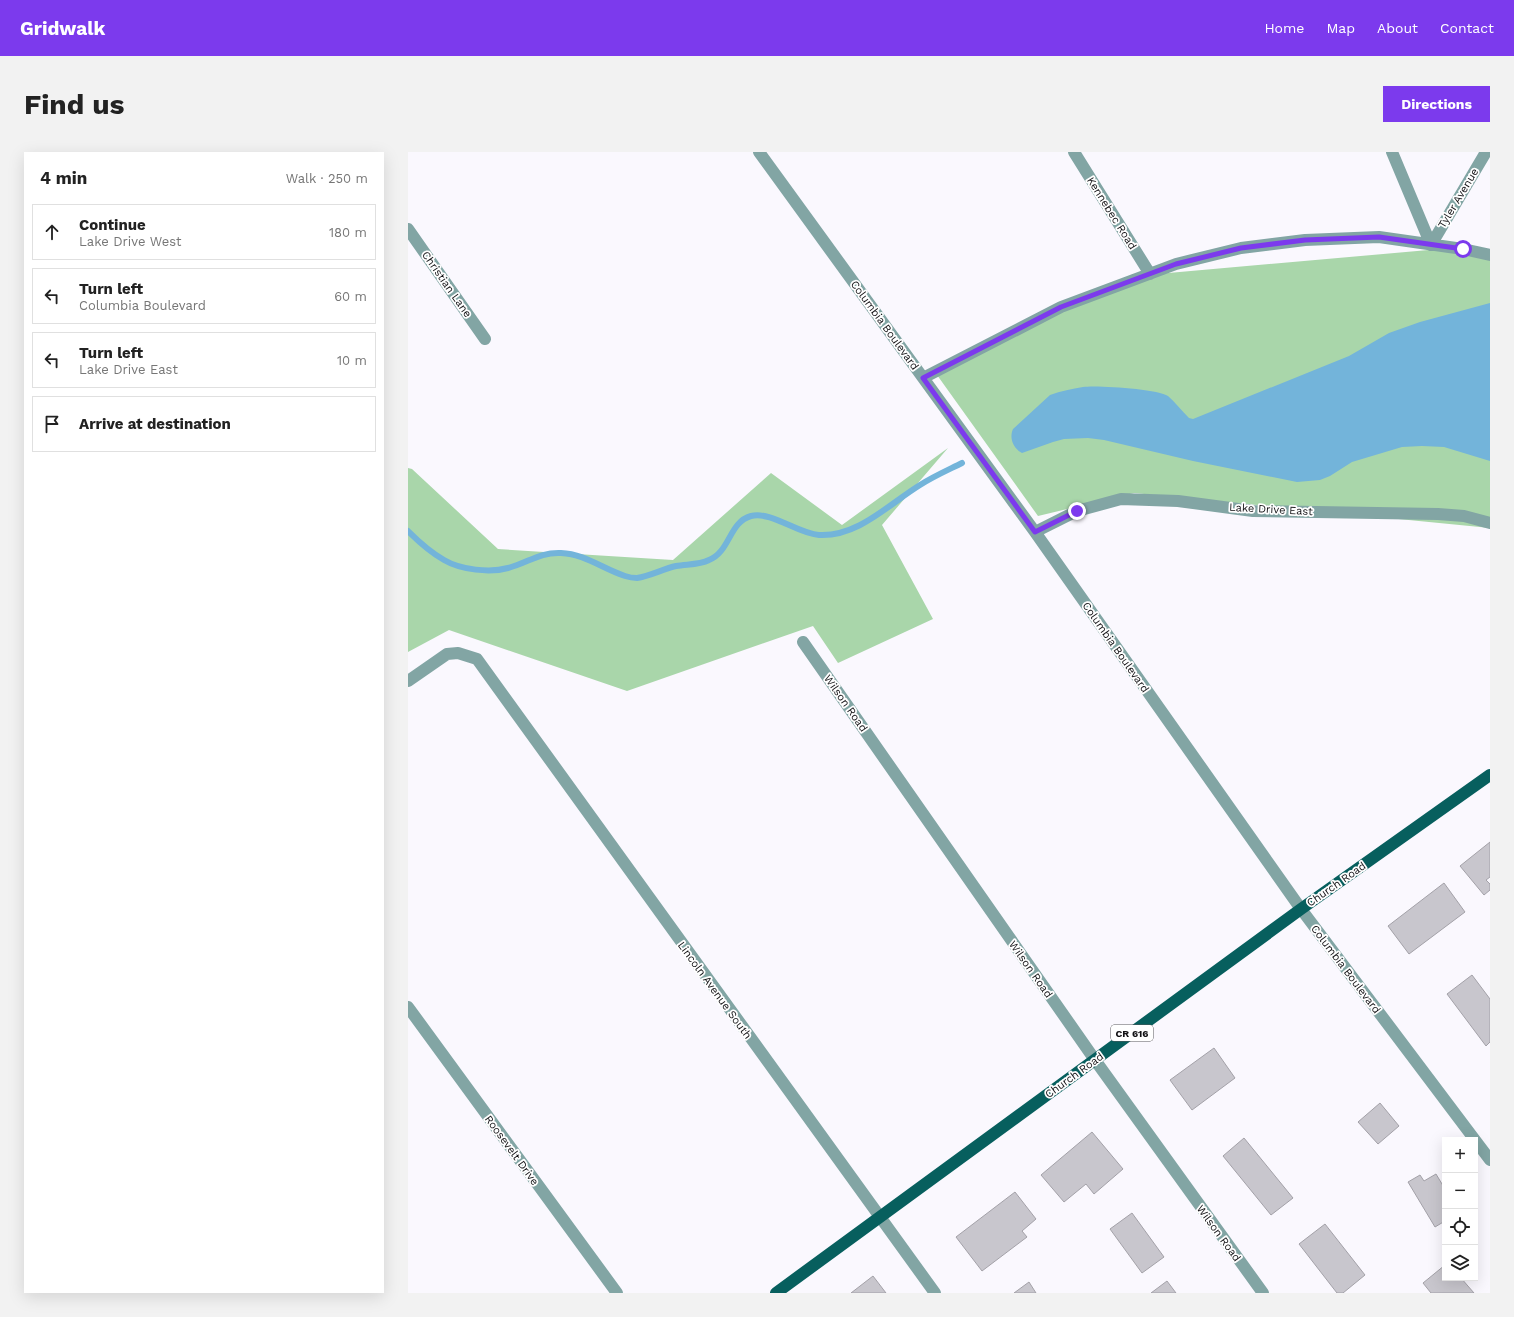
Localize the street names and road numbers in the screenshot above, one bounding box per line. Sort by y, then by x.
street label: Tyler Avenue [1435,166,1481,231]
street label: Kennebec Road [1084,175,1139,252]
street label: Christian Lane [419,249,474,320]
street label: Columbia Boulevard [848,278,921,373]
street label: Lake Drive East [1229,501,1313,518]
street label: Columbia Boulevard [1079,600,1152,695]
street label: Wilson Road [821,672,870,734]
street label: Church Road [1304,859,1368,910]
street label: Columbia Boulevard [1308,922,1383,1016]
street label: Wilson Road [1006,938,1055,1000]
street label: Lincoln Avenue South [675,939,754,1041]
road number: CR 616 [1111,1025,1153,1041]
street label: Church Road [1043,1050,1106,1101]
street label: Roosevelt Drive [482,1113,541,1188]
street label: Wilson Road [1194,1203,1243,1264]

